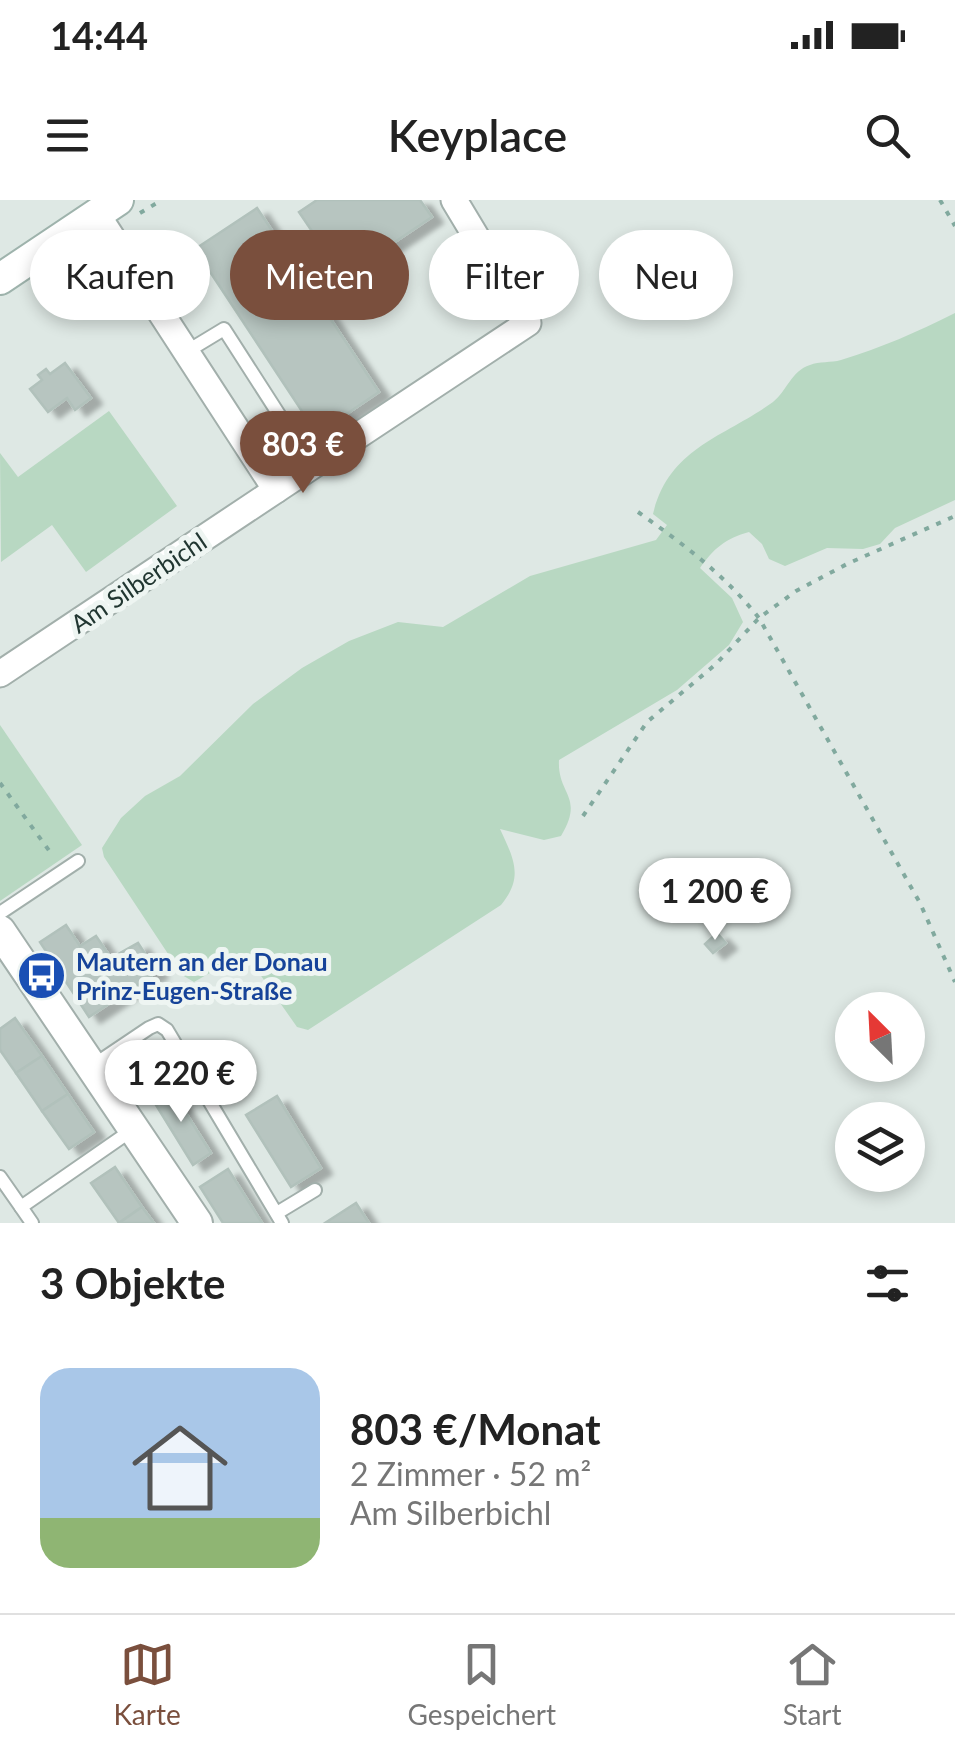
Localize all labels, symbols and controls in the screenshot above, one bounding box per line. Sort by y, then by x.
text: 14:44 [50,12,148,58]
icon: menu [40,108,95,163]
text: Keyplace [388,108,567,162]
icon: search [860,108,915,163]
chip: Kaufen [30,230,210,320]
chip: Mieten [230,230,409,320]
chip: Filter [429,230,579,320]
chip: Neu [599,230,733,320]
pin: 803 € [233,411,373,496]
text: 803 € [262,424,344,463]
street label: Am Silberbichl [64,526,212,638]
pin: 1 200 € [623,858,807,943]
text: 1 200 € [661,871,769,910]
place label: Mautern an der Donau Prinz-Eugen-Straße [76,946,328,1005]
bus stop icon: Mautern an der Donau Prinz-Eugen-Straße [15,949,67,1001]
north arrow [835,992,925,1082]
map controls [835,992,925,1192]
pin: 1 220 € [89,1040,273,1125]
text: 1 220 € [127,1053,235,1092]
button: layers [835,1102,925,1192]
icon: filters [860,1256,915,1311]
text: 3 Objekte [40,1258,225,1308]
text: 803 €/Monat [350,1404,601,1454]
icon: home [120,1408,240,1528]
text: 2 Zimmer · 52 m² [350,1454,591,1493]
text: Am Silberbichl [350,1493,551,1532]
tab: Karte [113,1637,181,1731]
tab: Gespeichert [408,1637,556,1731]
tab: Start [783,1637,842,1731]

